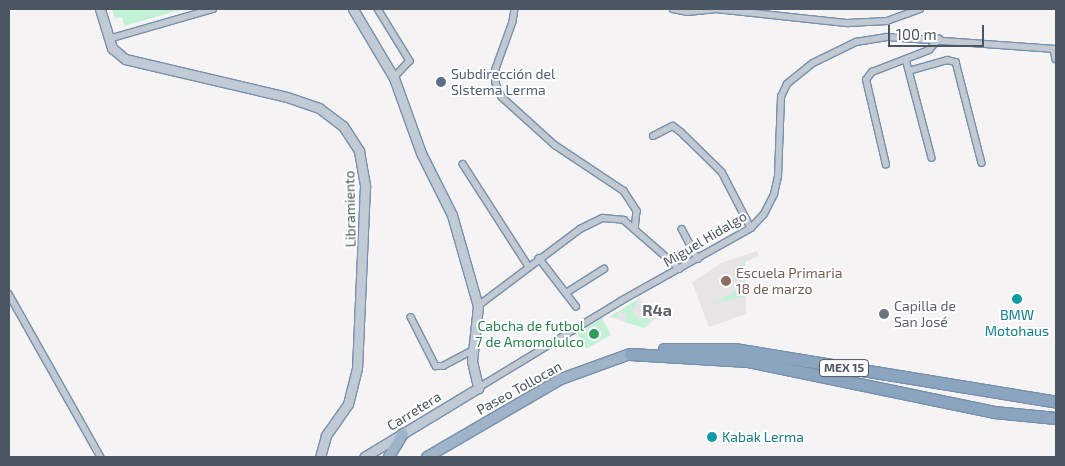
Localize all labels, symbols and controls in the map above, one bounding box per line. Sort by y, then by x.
scale bar [890,15,986,47]
text: 100 m [896,25,937,43]
place label: Subdirección del SIstema Lerma [451,66,555,98]
marker: Subdirección del SIstema Lerma [435,76,447,88]
street label: Libramiento [341,171,359,247]
street label: Miguel Hidalgo [660,207,750,271]
place label: Escuela Primaria 18 de marzo [736,265,842,298]
marker: Escuela Primaria 18 de marzo [720,275,732,287]
marker: BMW Motohaus [1011,293,1023,305]
place label: Capilla de San José [894,298,956,331]
district label: R4a [642,300,672,320]
place label: BMW Motohaus [985,307,1049,340]
marker: Capilla de San José [878,308,890,320]
place label: Cabcha de futbol 7 de Amomolulco [475,318,584,351]
marker: Cabcha de futbol 7 de Amomolulco [588,328,600,340]
street label: Paseo Tollocan [473,358,565,418]
road number: MEX 15 [818,358,870,378]
street label: Carretera [384,388,444,434]
place label: Kabak Lerma [722,429,804,445]
marker: Kabak Lerma [706,431,718,443]

